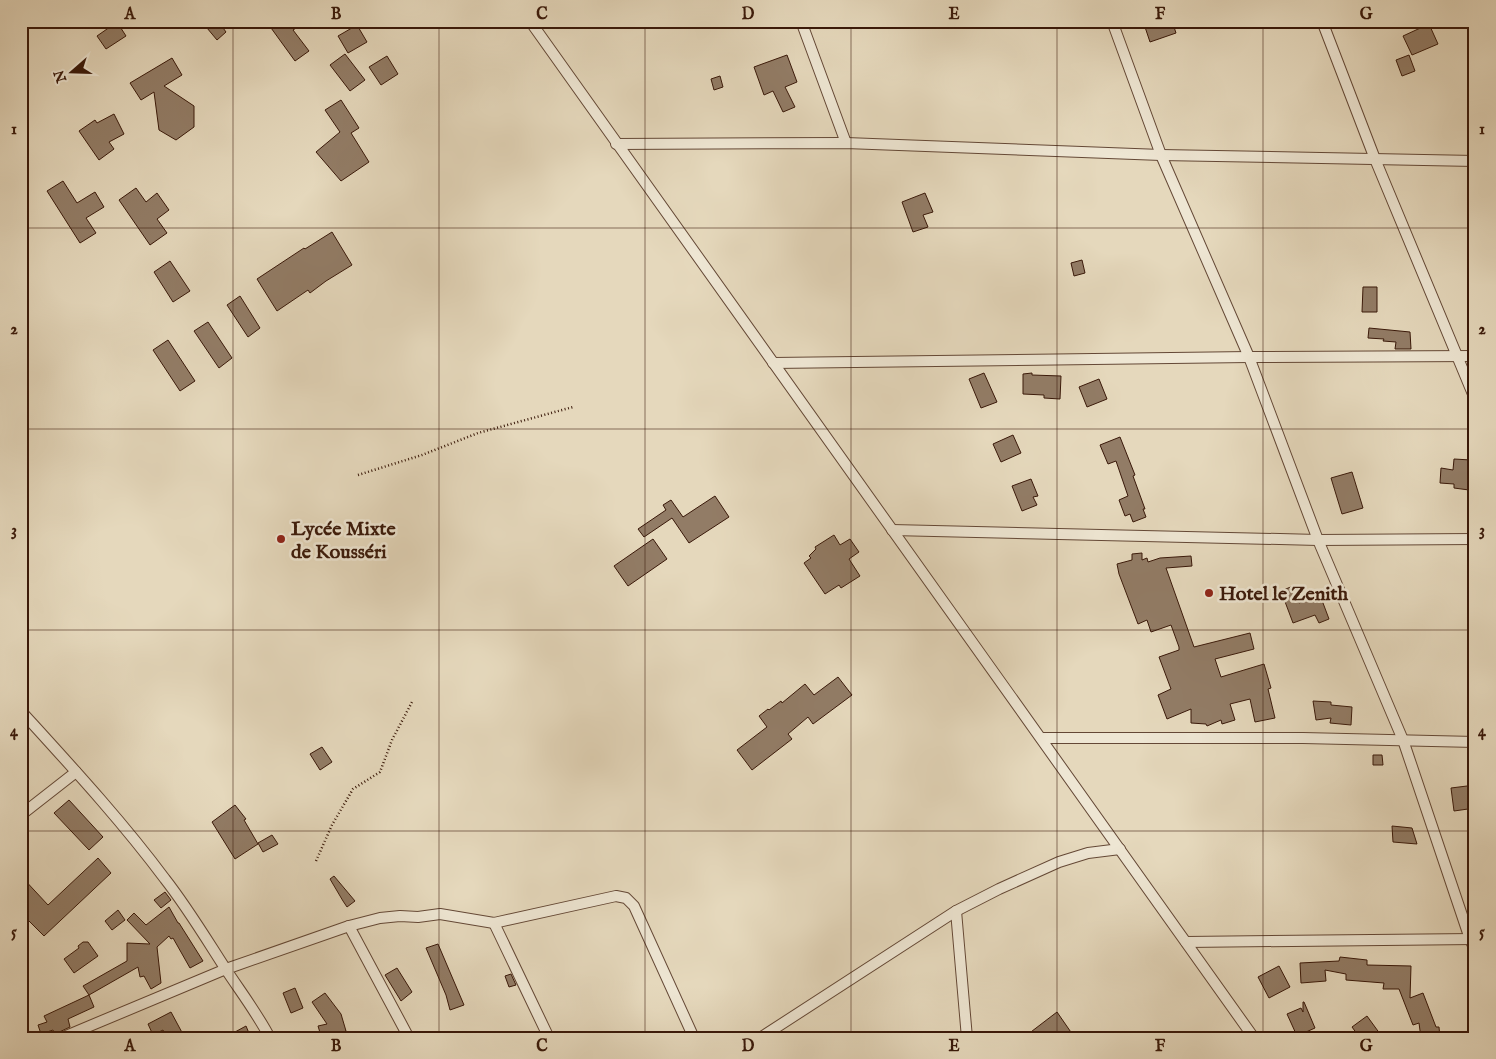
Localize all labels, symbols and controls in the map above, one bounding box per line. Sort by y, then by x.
text: A [124,5,137,25]
text: B [331,5,342,25]
text: C [536,5,548,25]
text: D [742,5,755,25]
text: E [948,5,960,25]
text: F [1155,5,1166,25]
text: G [1360,5,1373,25]
north arrow [48,48,98,98]
text: N [50,67,72,86]
text: 1 [11,120,17,140]
text: 1 [1479,120,1485,140]
text: 2 [10,320,18,340]
text: 2 [1478,320,1486,340]
place label: Lycée Mixte de Kousséri [291,517,396,565]
text: 3 [11,521,17,541]
text: 3 [1479,521,1485,541]
marker: Lycée Mixte de Kousséri [275,533,287,545]
place label: Hotel le Zenith [1219,582,1348,607]
marker: Hotel le Zenith [1203,587,1215,599]
text: 4 [10,722,19,742]
text: 4 [1478,722,1487,742]
text: 5 [11,923,17,943]
text: 5 [1479,923,1485,943]
text: A [124,1037,137,1057]
text: B [331,1037,342,1057]
text: C [536,1037,548,1057]
text: D [742,1037,755,1057]
text: E [948,1037,960,1057]
text: F [1155,1037,1166,1057]
text: G [1360,1037,1373,1057]

